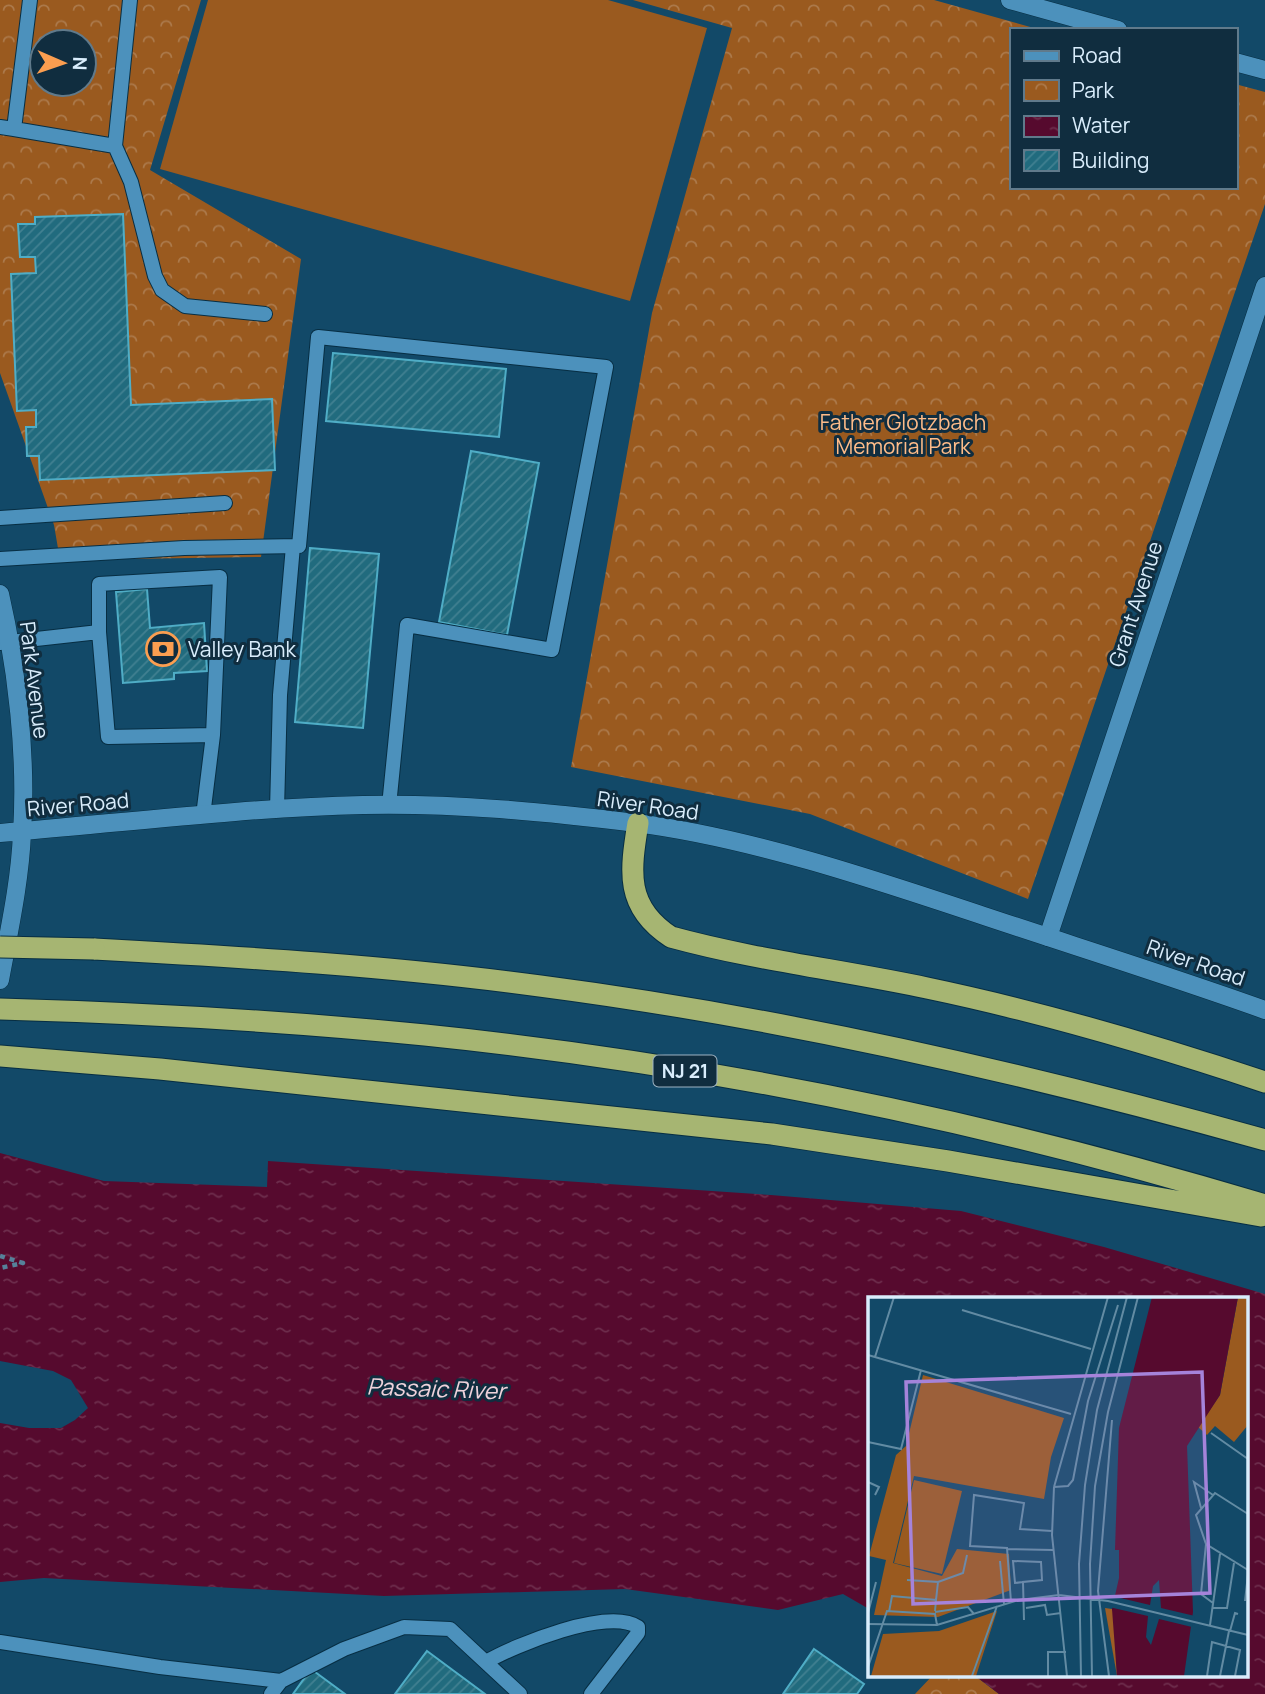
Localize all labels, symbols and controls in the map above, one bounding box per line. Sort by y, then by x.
north arrow [28,28,98,98]
legend [1010,28,1237,189]
text: Road [1072,41,1122,69]
text: N [67,56,93,71]
text: Park [1072,76,1114,104]
text: Water [1072,111,1131,139]
text: Building [1072,146,1149,174]
park label: Father Glotzbach Memorial Park [820,408,986,460]
street label: Grant Avenue [1102,538,1168,670]
street label: Park Avenue [14,620,56,740]
bank icon: Valley Bank [144,630,182,668]
place label: Valley Bank [188,635,297,663]
street label: River Road [595,784,701,826]
street label: River Road [26,786,130,822]
street label: River Road [1143,932,1249,992]
road number: NJ 21 [654,1056,716,1086]
inset map [868,1297,1248,1676]
water label: Passaic River [366,1370,509,1407]

